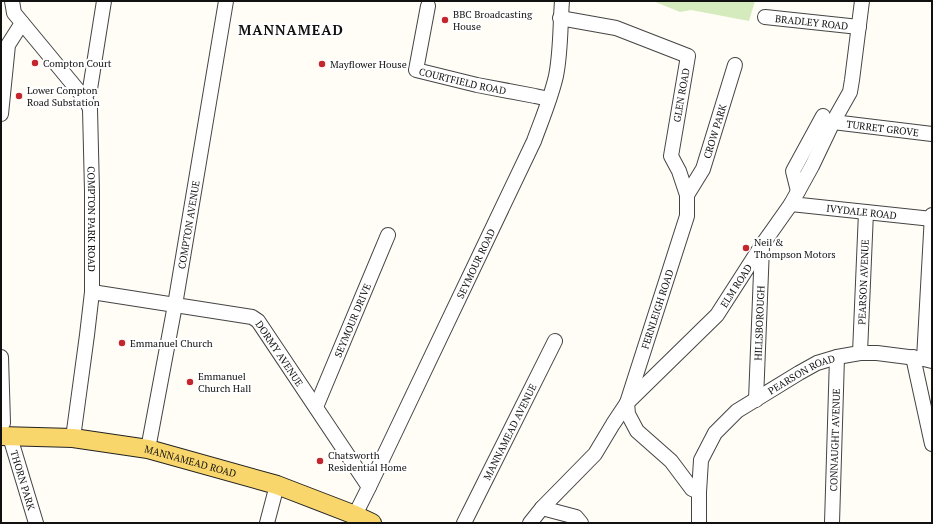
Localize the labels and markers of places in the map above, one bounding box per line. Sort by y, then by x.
place label: BBC Broadcasting House [453,8,533,33]
marker: BBC Broadcasting House [440,15,450,25]
place label: Compton Court [43,57,112,70]
marker: Compton Court [30,58,40,68]
place label: Mayflower House [330,58,407,71]
marker: Mayflower House [317,59,327,69]
place label: Lower Compton Road Substation [27,84,100,109]
marker: Lower Compton Road Substation [14,91,24,101]
place label: Neil & Thompson Motors [754,236,836,261]
marker: Neil & Thompson Motors [741,243,751,253]
place label: Emmanuel Church [130,337,213,350]
marker: Emmanuel Church [117,338,127,348]
place label: Emmanuel Church Hall [198,370,251,395]
marker: Emmanuel Church Hall [185,377,195,387]
place label: Chatsworth Residential Home [328,449,407,474]
marker: Chatsworth Residential Home [315,456,325,466]

